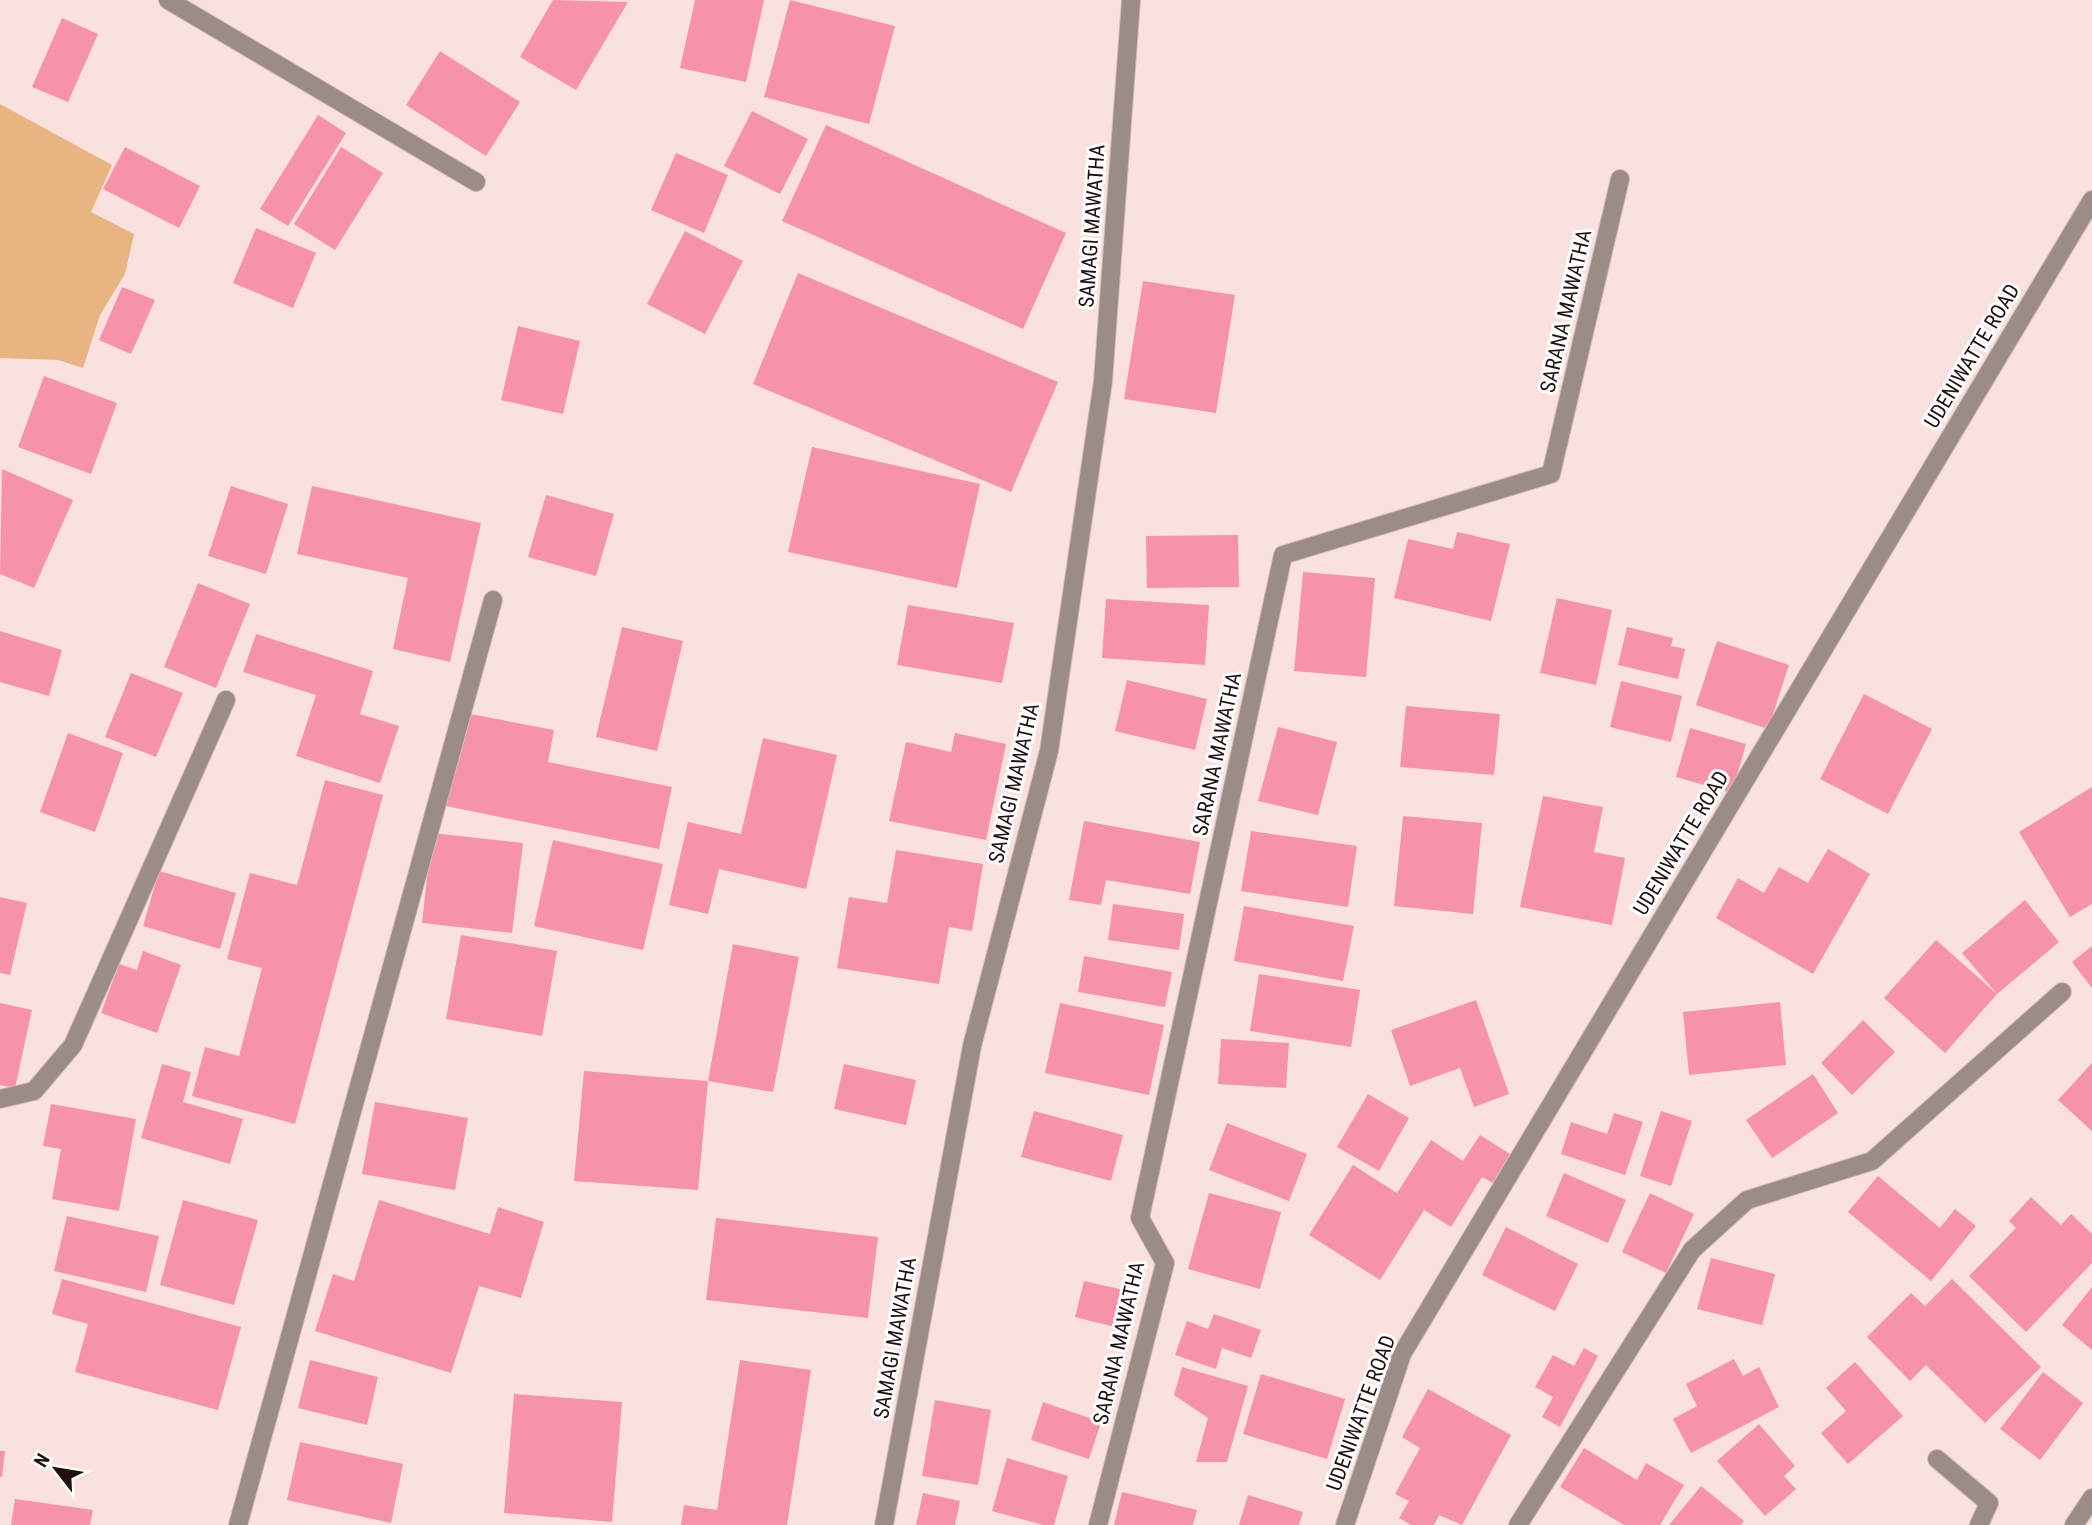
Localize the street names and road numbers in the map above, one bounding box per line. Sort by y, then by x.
street label: SAMAGI MAWATHA [1074,144,1110,308]
street label: SARANA MAWATHA [1536,227,1596,395]
street label: UDENIWATTE ROAD [1920,280,2024,432]
street label: SARANA MAWATHA [1188,670,1246,838]
street label: SAMAGI MAWATHA [984,701,1044,865]
street label: UDENIWATTE ROAD [1629,767,1733,919]
street label: SAMAGI MAWATHA [869,1255,921,1421]
street label: SARANA MAWATHA [1089,1259,1149,1427]
street label: UDENIWATTE ROAD [1322,1332,1400,1494]

